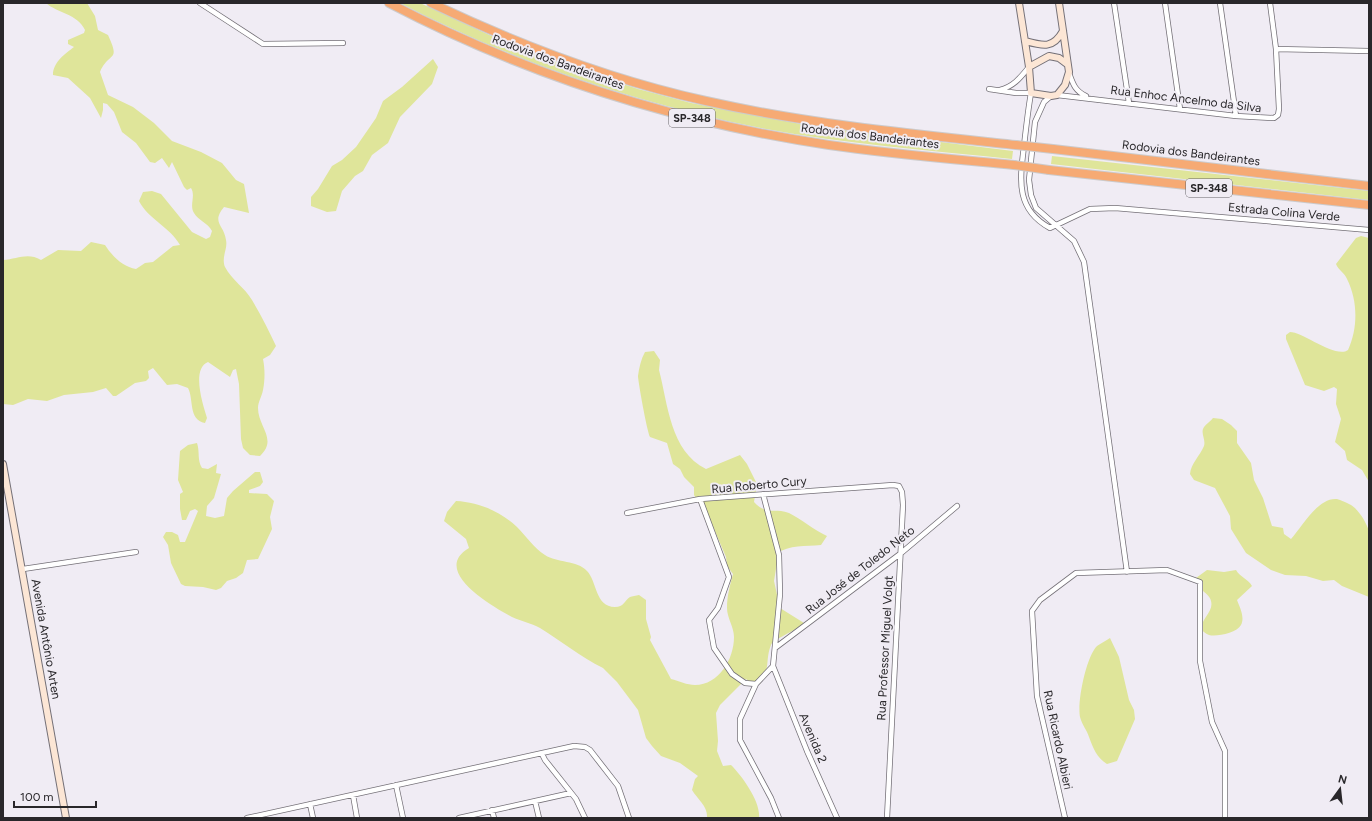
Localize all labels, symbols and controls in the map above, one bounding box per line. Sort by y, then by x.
street label: Rodovia dos Bandeirantes [490,32,626,92]
street label: Rua Enhoc Ancelmo da Silva [1110,83,1262,115]
road number: SP-348 [669,109,715,127]
street label: Rodovia dos Bandeirantes [800,121,940,151]
street label: Rodovia dos Bandeirantes [1121,138,1261,168]
road number: SP-348 [1186,179,1232,197]
street label: Estrada Colina Verde [1227,200,1341,224]
street label: Rua Roberto Cury [711,474,808,496]
street label: Rua José de Toledo Neto [803,523,917,617]
street label: Rua Professor Miguel Volgt [874,575,896,721]
street label: Avenida Antônio Arten [29,578,64,701]
street label: Rua Ricardo Albieri [1041,689,1075,791]
street label: Avenida 2 [796,711,830,765]
north arrow [1320,769,1360,809]
text: N [1337,772,1348,787]
scale bar [14,783,96,809]
text: 100 m [20,790,54,804]

